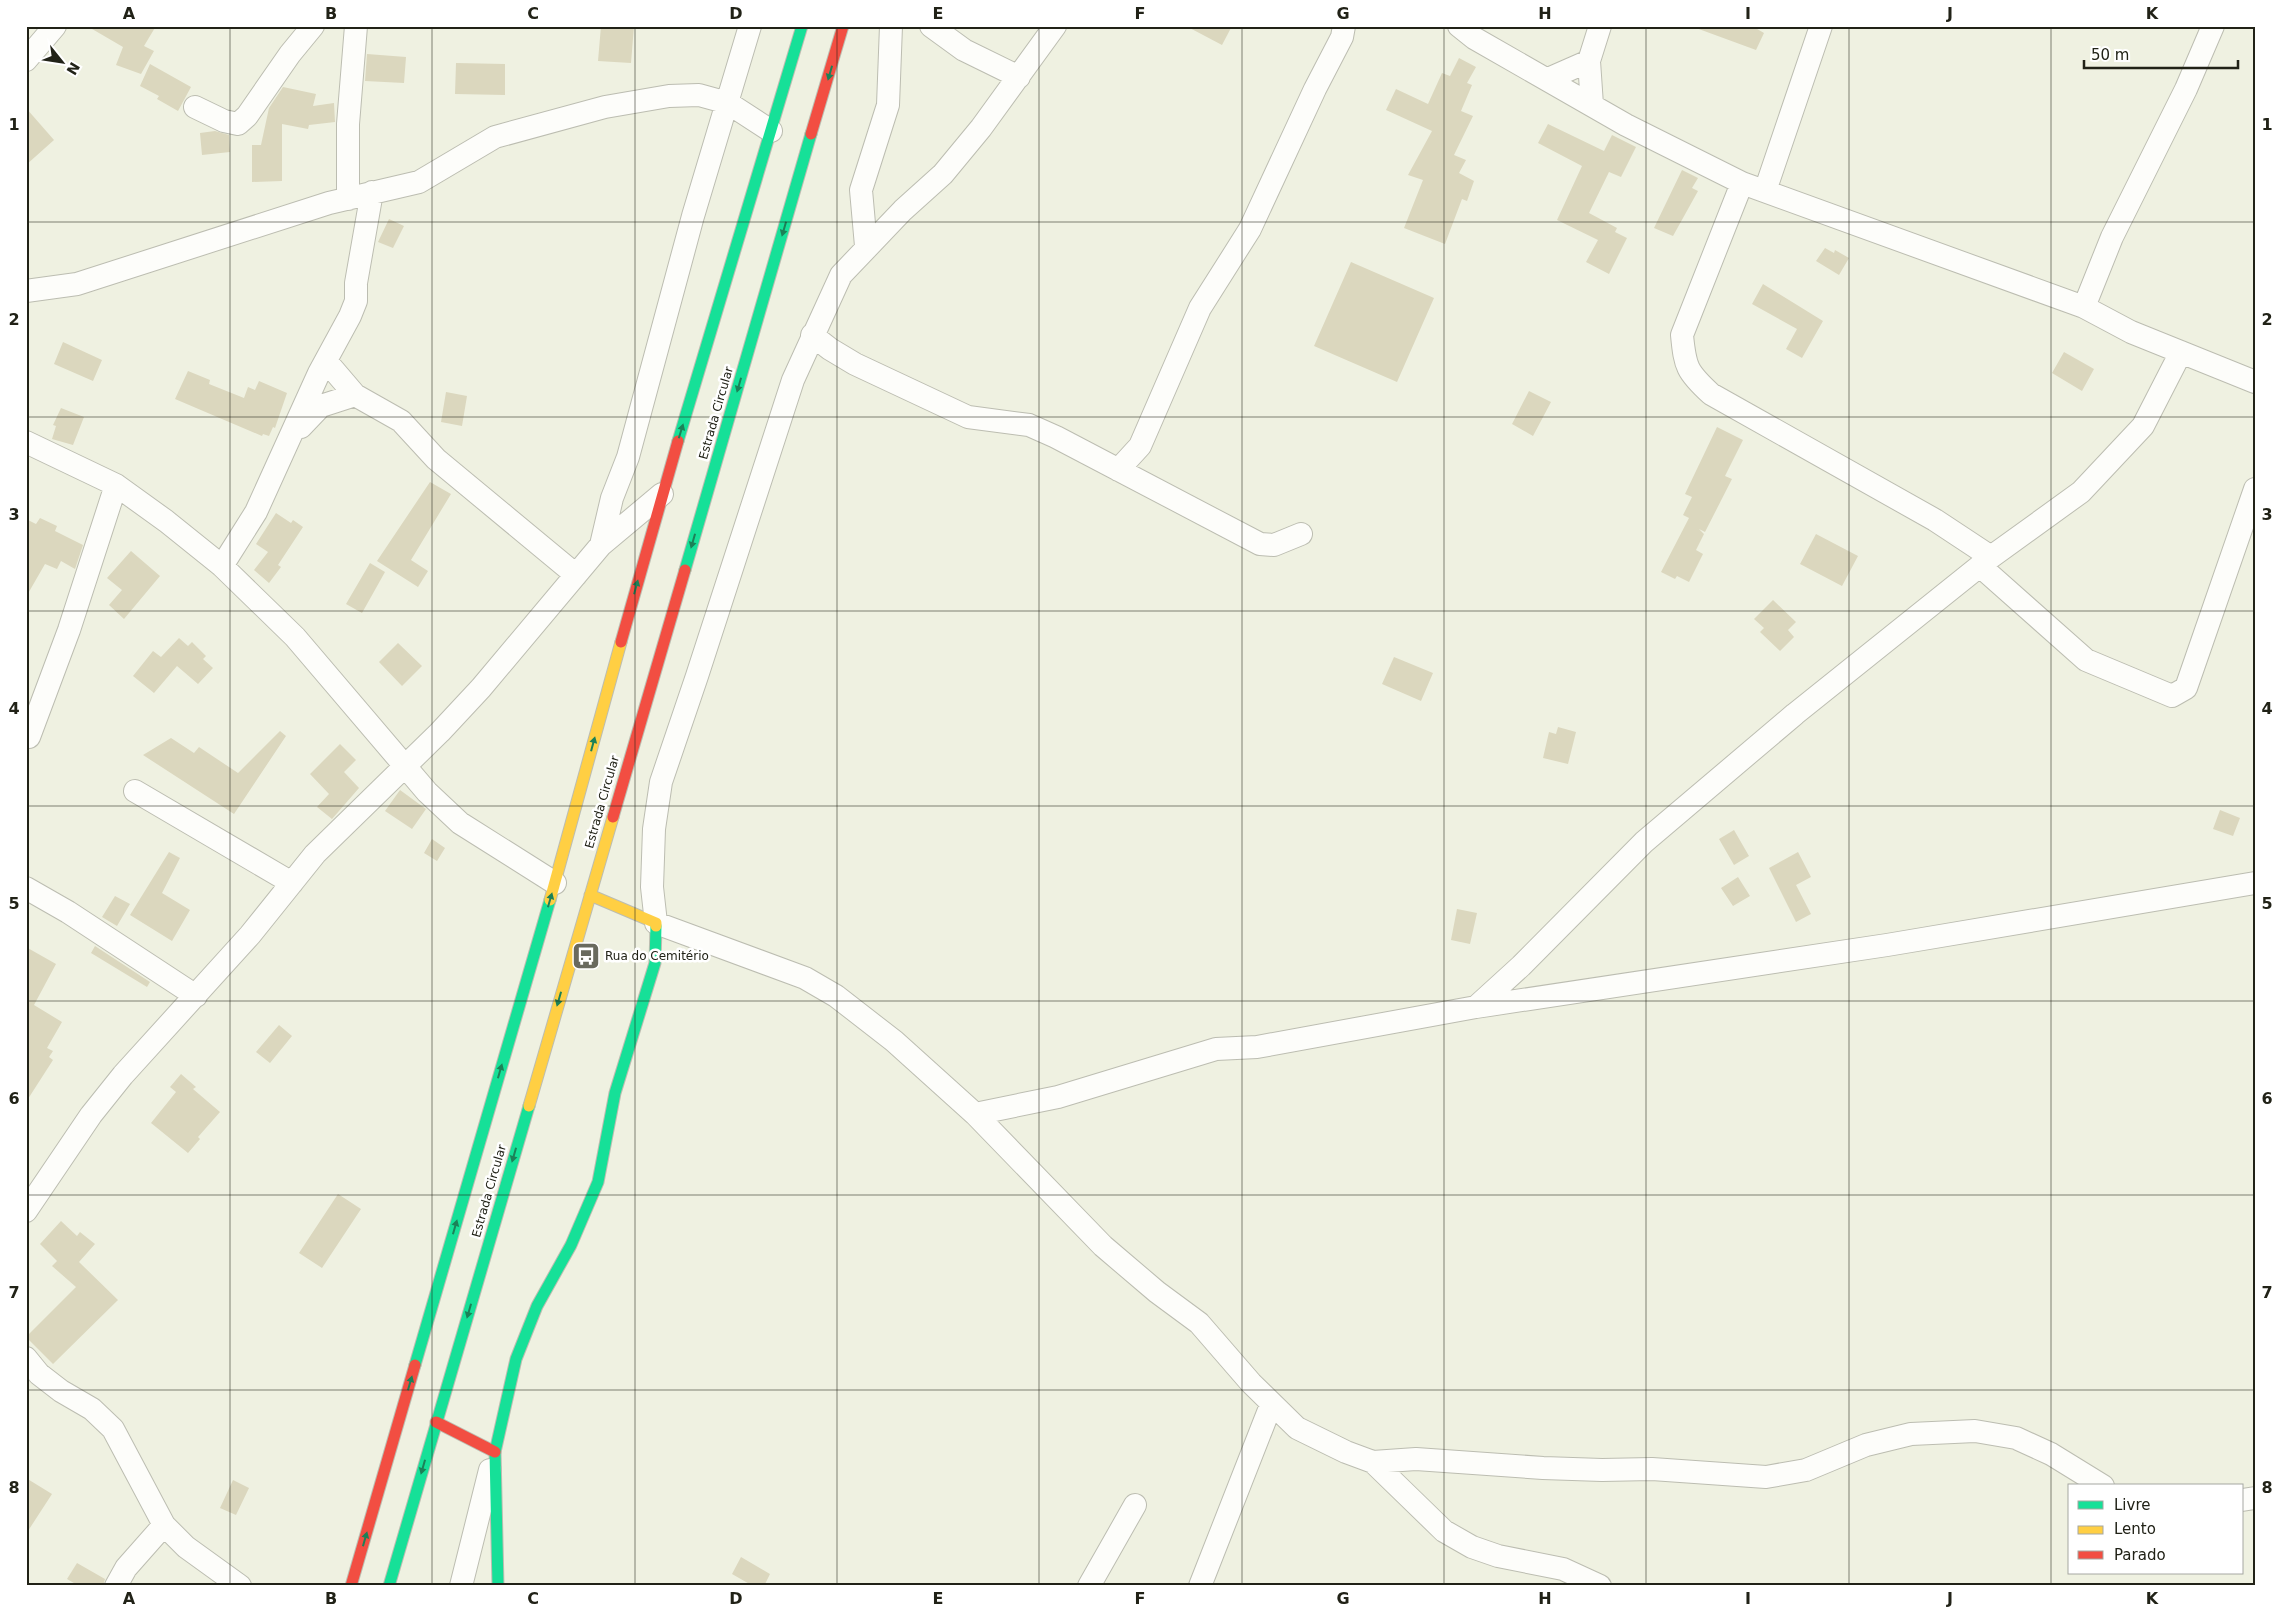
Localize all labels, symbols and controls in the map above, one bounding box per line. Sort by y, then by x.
text: A [123,4,136,23]
text: B [325,4,337,23]
text: C [527,4,539,23]
text: D [729,4,743,23]
text: E [933,4,943,23]
text: F [1135,4,1145,23]
text: G [1336,4,1350,23]
text: H [1538,4,1552,23]
text: I [1745,4,1751,23]
text: J [1946,4,1953,23]
text: K [2146,4,2159,23]
north arrow [38,38,88,88]
scale bar [2084,38,2237,70]
text: 50 m [2091,46,2129,64]
text: N [63,59,83,78]
one-way arrow [825,66,833,81]
text: 1 [8,115,20,134]
text: 1 [2261,115,2273,134]
one-way arrow [780,222,788,237]
text: 2 [8,310,20,329]
text: 2 [2261,310,2273,329]
street label: Estrada Circular [696,365,736,461]
one-way arrow [734,378,742,393]
one-way arrow [677,423,685,438]
text: 3 [8,505,20,524]
text: 3 [2261,505,2273,524]
one-way arrow [689,533,697,549]
one-way arrow [632,580,640,595]
text: 4 [8,699,20,718]
text: 4 [2261,699,2273,718]
one-way arrow [589,736,597,751]
street label: Estrada Circular [582,754,622,850]
one-way arrow [546,893,554,908]
text: 5 [8,894,20,913]
text: 5 [2261,894,2273,913]
bus stop icon: Rua do Cemitério [571,941,601,971]
place label: Rua do Cemitério [605,949,709,963]
one-way arrow [555,991,563,1006]
one-way arrow [497,1063,505,1078]
text: 6 [8,1089,20,1108]
text: 6 [2261,1089,2273,1108]
street label: Estrada Circular [469,1143,509,1239]
one-way arrow [509,1147,517,1162]
one-way arrow [452,1219,460,1234]
text: 7 [8,1283,20,1302]
text: 7 [2261,1283,2273,1302]
one-way arrow [464,1303,472,1318]
one-way arrow [406,1375,414,1390]
one-way arrow [419,1459,427,1474]
text: 8 [8,1478,20,1497]
text: 8 [2261,1478,2273,1497]
legend [2068,1484,2244,1574]
text: Livre [2114,1496,2150,1514]
text: Lento [2114,1520,2156,1538]
one-way arrow [361,1531,369,1546]
text: Parado [2114,1546,2166,1564]
text: A [123,1589,136,1608]
text: B [325,1589,337,1608]
text: C [527,1589,539,1608]
text: D [729,1589,743,1608]
text: E [933,1589,943,1608]
text: F [1135,1589,1145,1608]
text: G [1336,1589,1350,1608]
text: H [1538,1589,1552,1608]
text: I [1745,1589,1751,1608]
text: J [1946,1589,1953,1608]
text: K [2146,1589,2159,1608]

